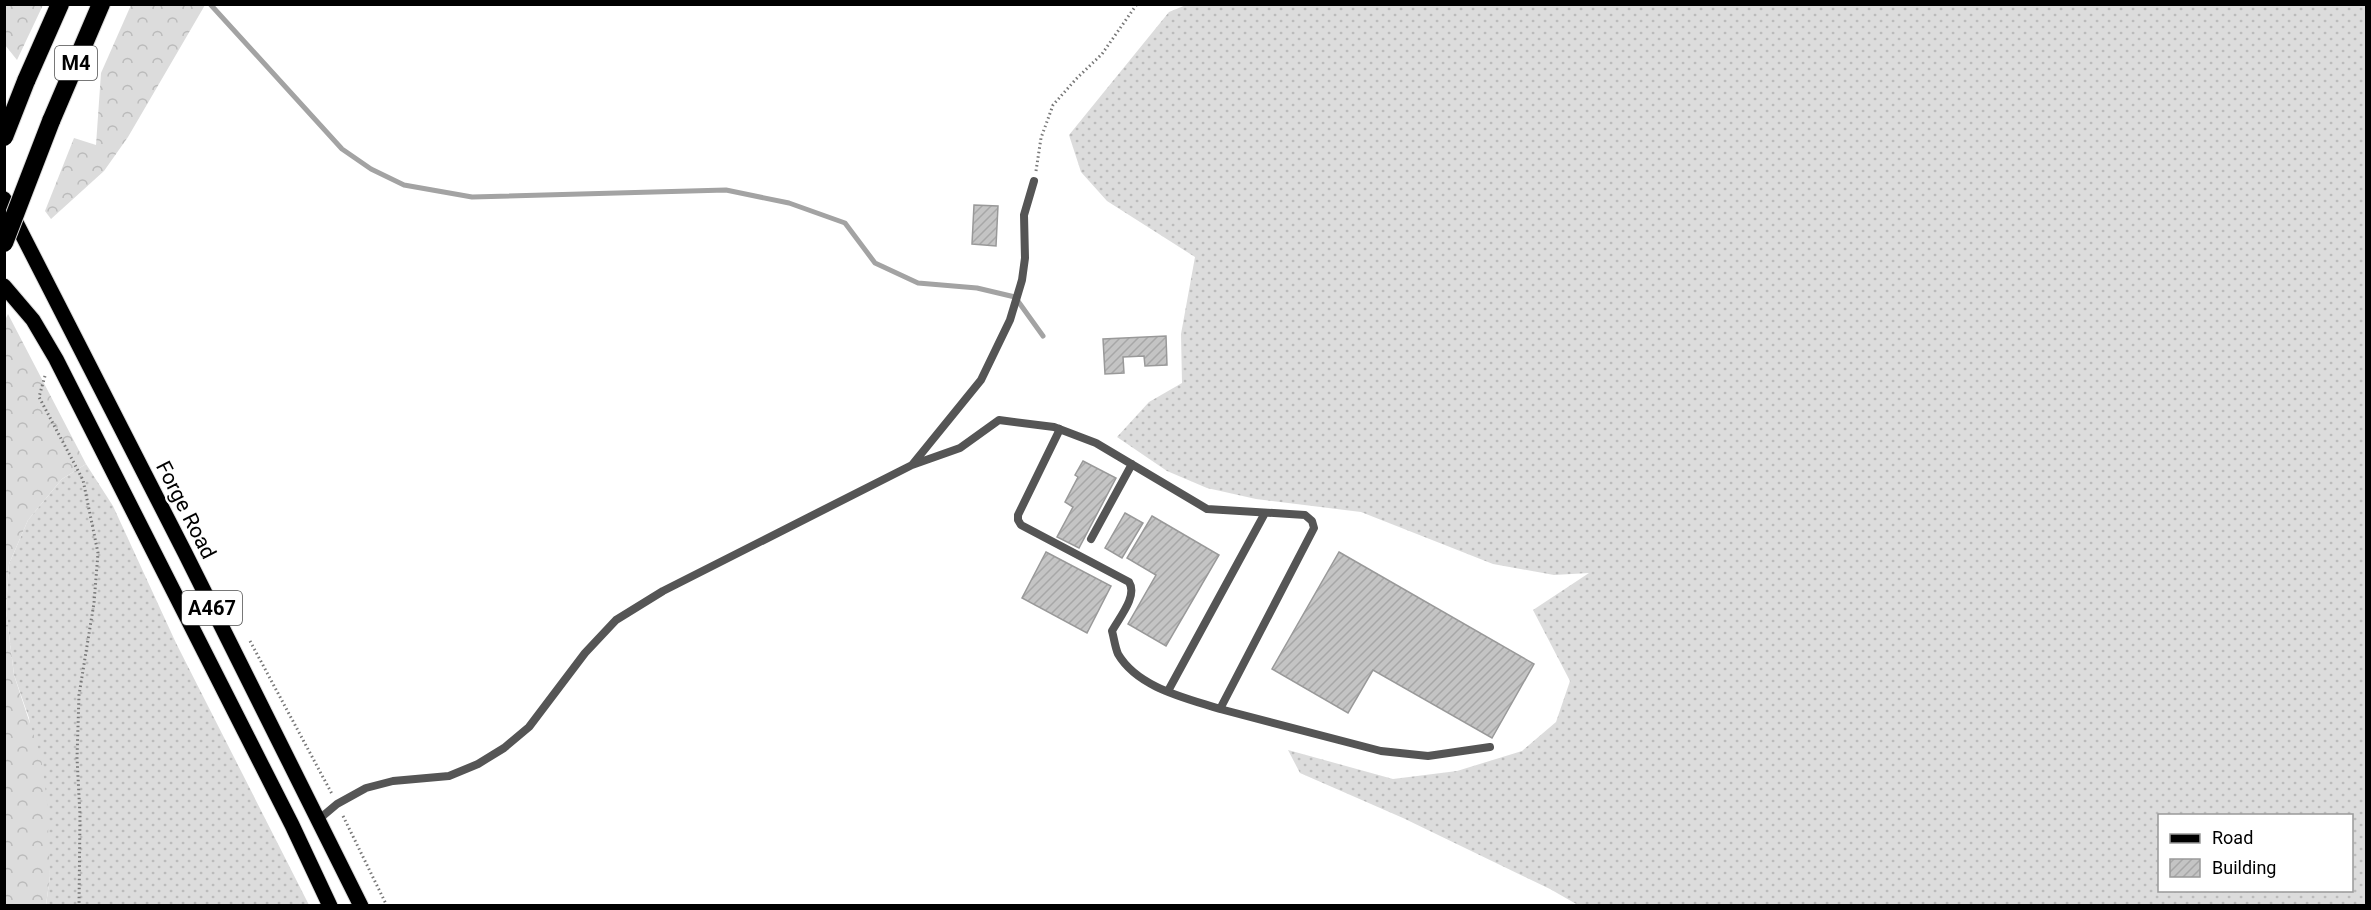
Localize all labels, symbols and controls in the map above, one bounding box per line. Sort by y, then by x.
road number: M4 [55,46,97,80]
street label: Forge Road [151,457,221,563]
road number: A467 [182,591,242,625]
legend [2158,814,2353,892]
text: Road [2212,827,2253,848]
text: Building [2212,857,2276,878]

